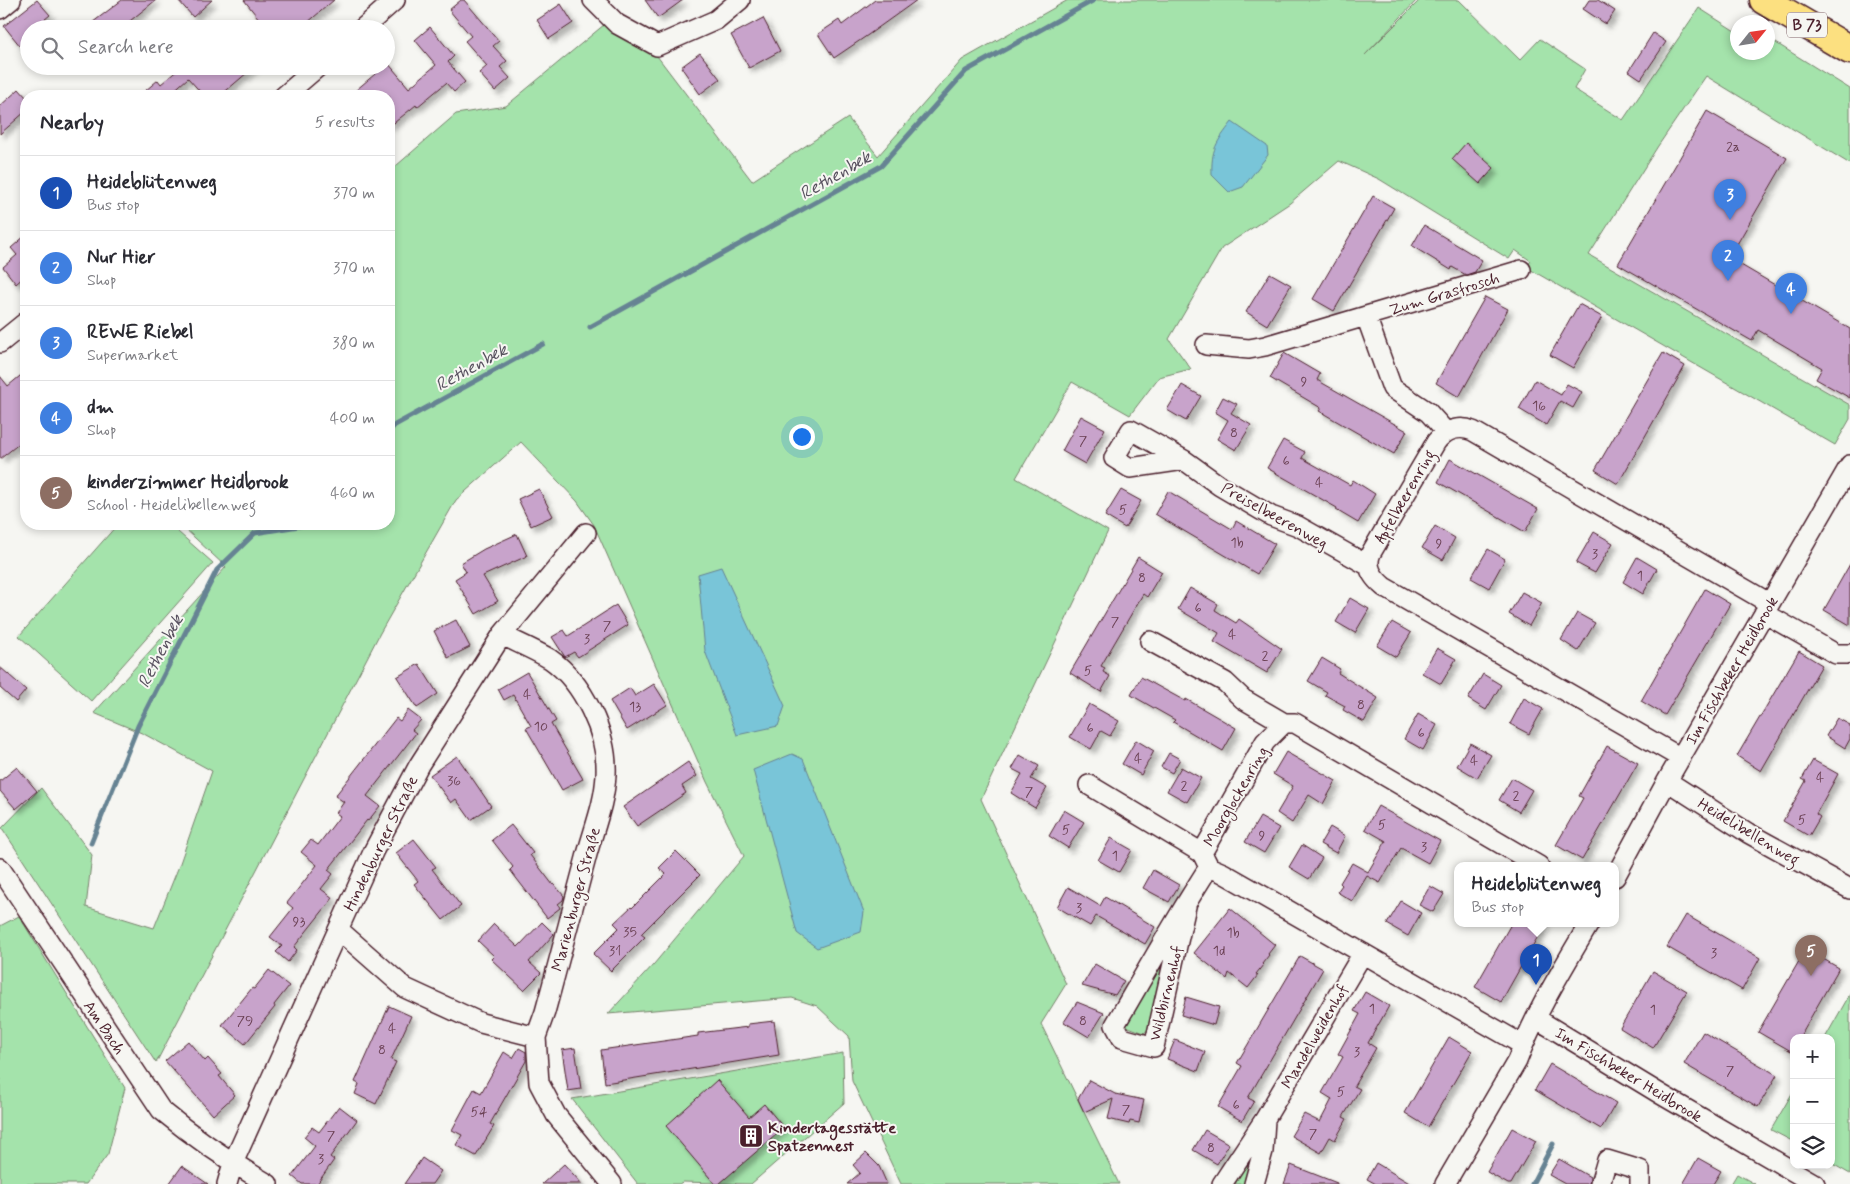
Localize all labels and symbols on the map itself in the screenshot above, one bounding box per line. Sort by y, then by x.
road number: B 73 [1787,12,1827,38]
north arrow [1730,15,1775,60]
house number: 2a [1726,138,1740,156]
water label: Rethenbek [795,145,876,206]
pin: 3 [1714,179,1746,220]
pin: 2 [1712,240,1744,281]
street label: Zum Grasfrosch [1387,268,1502,321]
pin: 4 [1775,273,1807,314]
water label: Rethenbek [431,338,513,398]
house number: 9 [1301,373,1308,391]
house number: 16 [1532,397,1546,415]
your location [789,424,815,450]
house number: 8 [1230,424,1238,442]
house number: 7 [1079,432,1088,450]
street label: Apfelbeerenring [1370,446,1441,548]
house number: 6 [1282,452,1290,470]
house number: 4 [1315,474,1323,492]
street label: Preiselbeerenweg [1217,478,1332,554]
house number: 5 [1119,501,1127,519]
house number: 1b [1230,534,1244,552]
house number: 9 [1436,535,1443,553]
house number: 3 [1592,545,1598,563]
house number: 1 [1637,567,1643,585]
house number: 8 [1138,569,1146,587]
street label: Im Fischbeker Heidbrook [1681,593,1783,749]
house number: 6 [1194,599,1202,617]
water label: Rethenbek [132,610,190,692]
house number: 7 [1111,613,1120,631]
house number: 7 [603,617,612,635]
house number: 4 [1228,626,1236,644]
house number: 3 [584,630,590,648]
house number: 2 [1262,647,1269,665]
house number: 5 [1084,662,1092,680]
house number: 4 [523,686,531,704]
house number: 8 [1357,696,1365,714]
house number: 13 [629,698,641,716]
house number: 10 [534,718,548,736]
house number: 6 [1086,719,1094,737]
house number: 6 [1417,724,1425,742]
street label: Moorglockenring [1199,743,1274,851]
house number: 4 [1134,750,1142,768]
house number: 4 [1470,752,1478,770]
house number: 4 [1816,769,1824,787]
street label: Hindenburger Straße [339,772,423,915]
house number: 36 [447,772,461,790]
house number: 2 [1181,777,1188,795]
house number: 7 [1025,783,1034,801]
house number: 2 [1513,787,1520,805]
street label: Heidelibellenweg [1693,794,1803,872]
house number: 5 [1798,811,1806,829]
house number: 5 [1378,816,1386,834]
house number: 5 [1062,821,1070,839]
street label: Marienburger Straße [547,825,607,974]
house number: 9 [1259,827,1266,845]
house number: 3 [1421,838,1427,856]
house number: 1 [1112,847,1118,865]
house number: 3 [1076,899,1082,917]
house number: 93 [293,913,305,931]
house number: 35 [623,923,637,941]
house number: 1b [1226,924,1240,942]
pin: 5 [1795,935,1827,976]
house number: 31 [609,942,621,960]
house number: 1d [1213,942,1225,960]
street label: Wildbirnenhof [1144,943,1188,1043]
pin: 1 [1520,944,1552,985]
house number: 3 [1711,944,1717,962]
street label: Mandelweidenhof [1277,981,1354,1093]
street label: Am Bach [78,997,129,1059]
house number: 1 [1369,1000,1375,1018]
house number: 1 [1650,1001,1656,1019]
house number: 79 [237,1012,253,1030]
house number: 8 [1079,1012,1087,1030]
house number: 4 [388,1020,396,1038]
street label: Im Fischbeker Heidbrook [1551,1023,1706,1128]
house number: 8 [378,1041,386,1059]
house number: 3 [1354,1043,1360,1061]
house number: 7 [1726,1062,1735,1080]
house number: 5 [1337,1083,1345,1101]
house number: 6 [1232,1096,1240,1114]
house number: 7 [1122,1101,1131,1119]
house number: 54 [471,1103,488,1121]
place label: Kindertagesstätte Spatzennest [768,1118,896,1157]
building icon: Kindertagesstätte Spatzennest [738,1123,764,1149]
house number: 7 [1309,1125,1318,1143]
house number: 7 [327,1127,336,1145]
house number: 8 [1207,1139,1215,1157]
house number: 3 [318,1150,324,1168]

